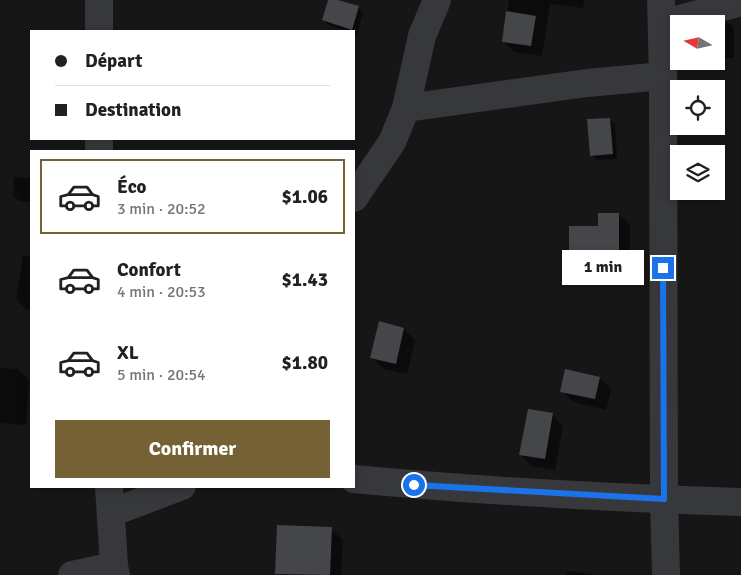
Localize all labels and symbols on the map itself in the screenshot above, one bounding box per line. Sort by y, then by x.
north arrow [670,15,725,70]
callout: 1 min [563,250,646,286]
route end [652,257,674,279]
route start [403,474,425,496]

